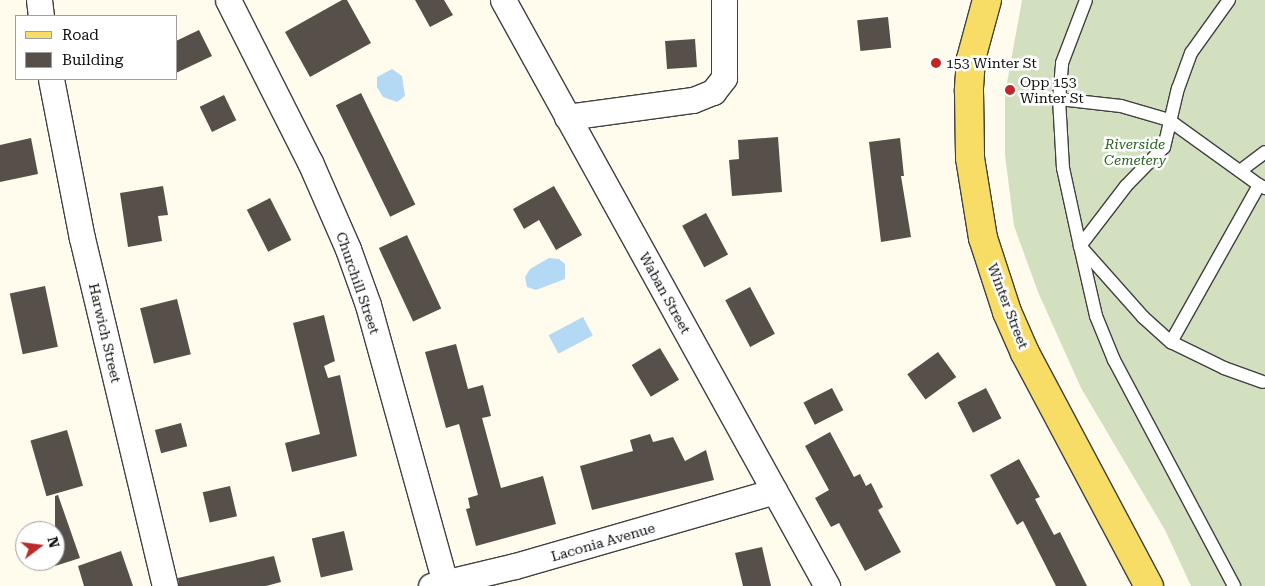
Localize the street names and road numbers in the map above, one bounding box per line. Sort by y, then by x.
street label: Churchill Street [333,230,383,336]
street label: Waban Street [636,249,694,337]
street label: Winter Street [984,261,1032,351]
street label: Harwich Street [85,282,125,384]
street label: Laconia Avenue [549,519,657,565]

